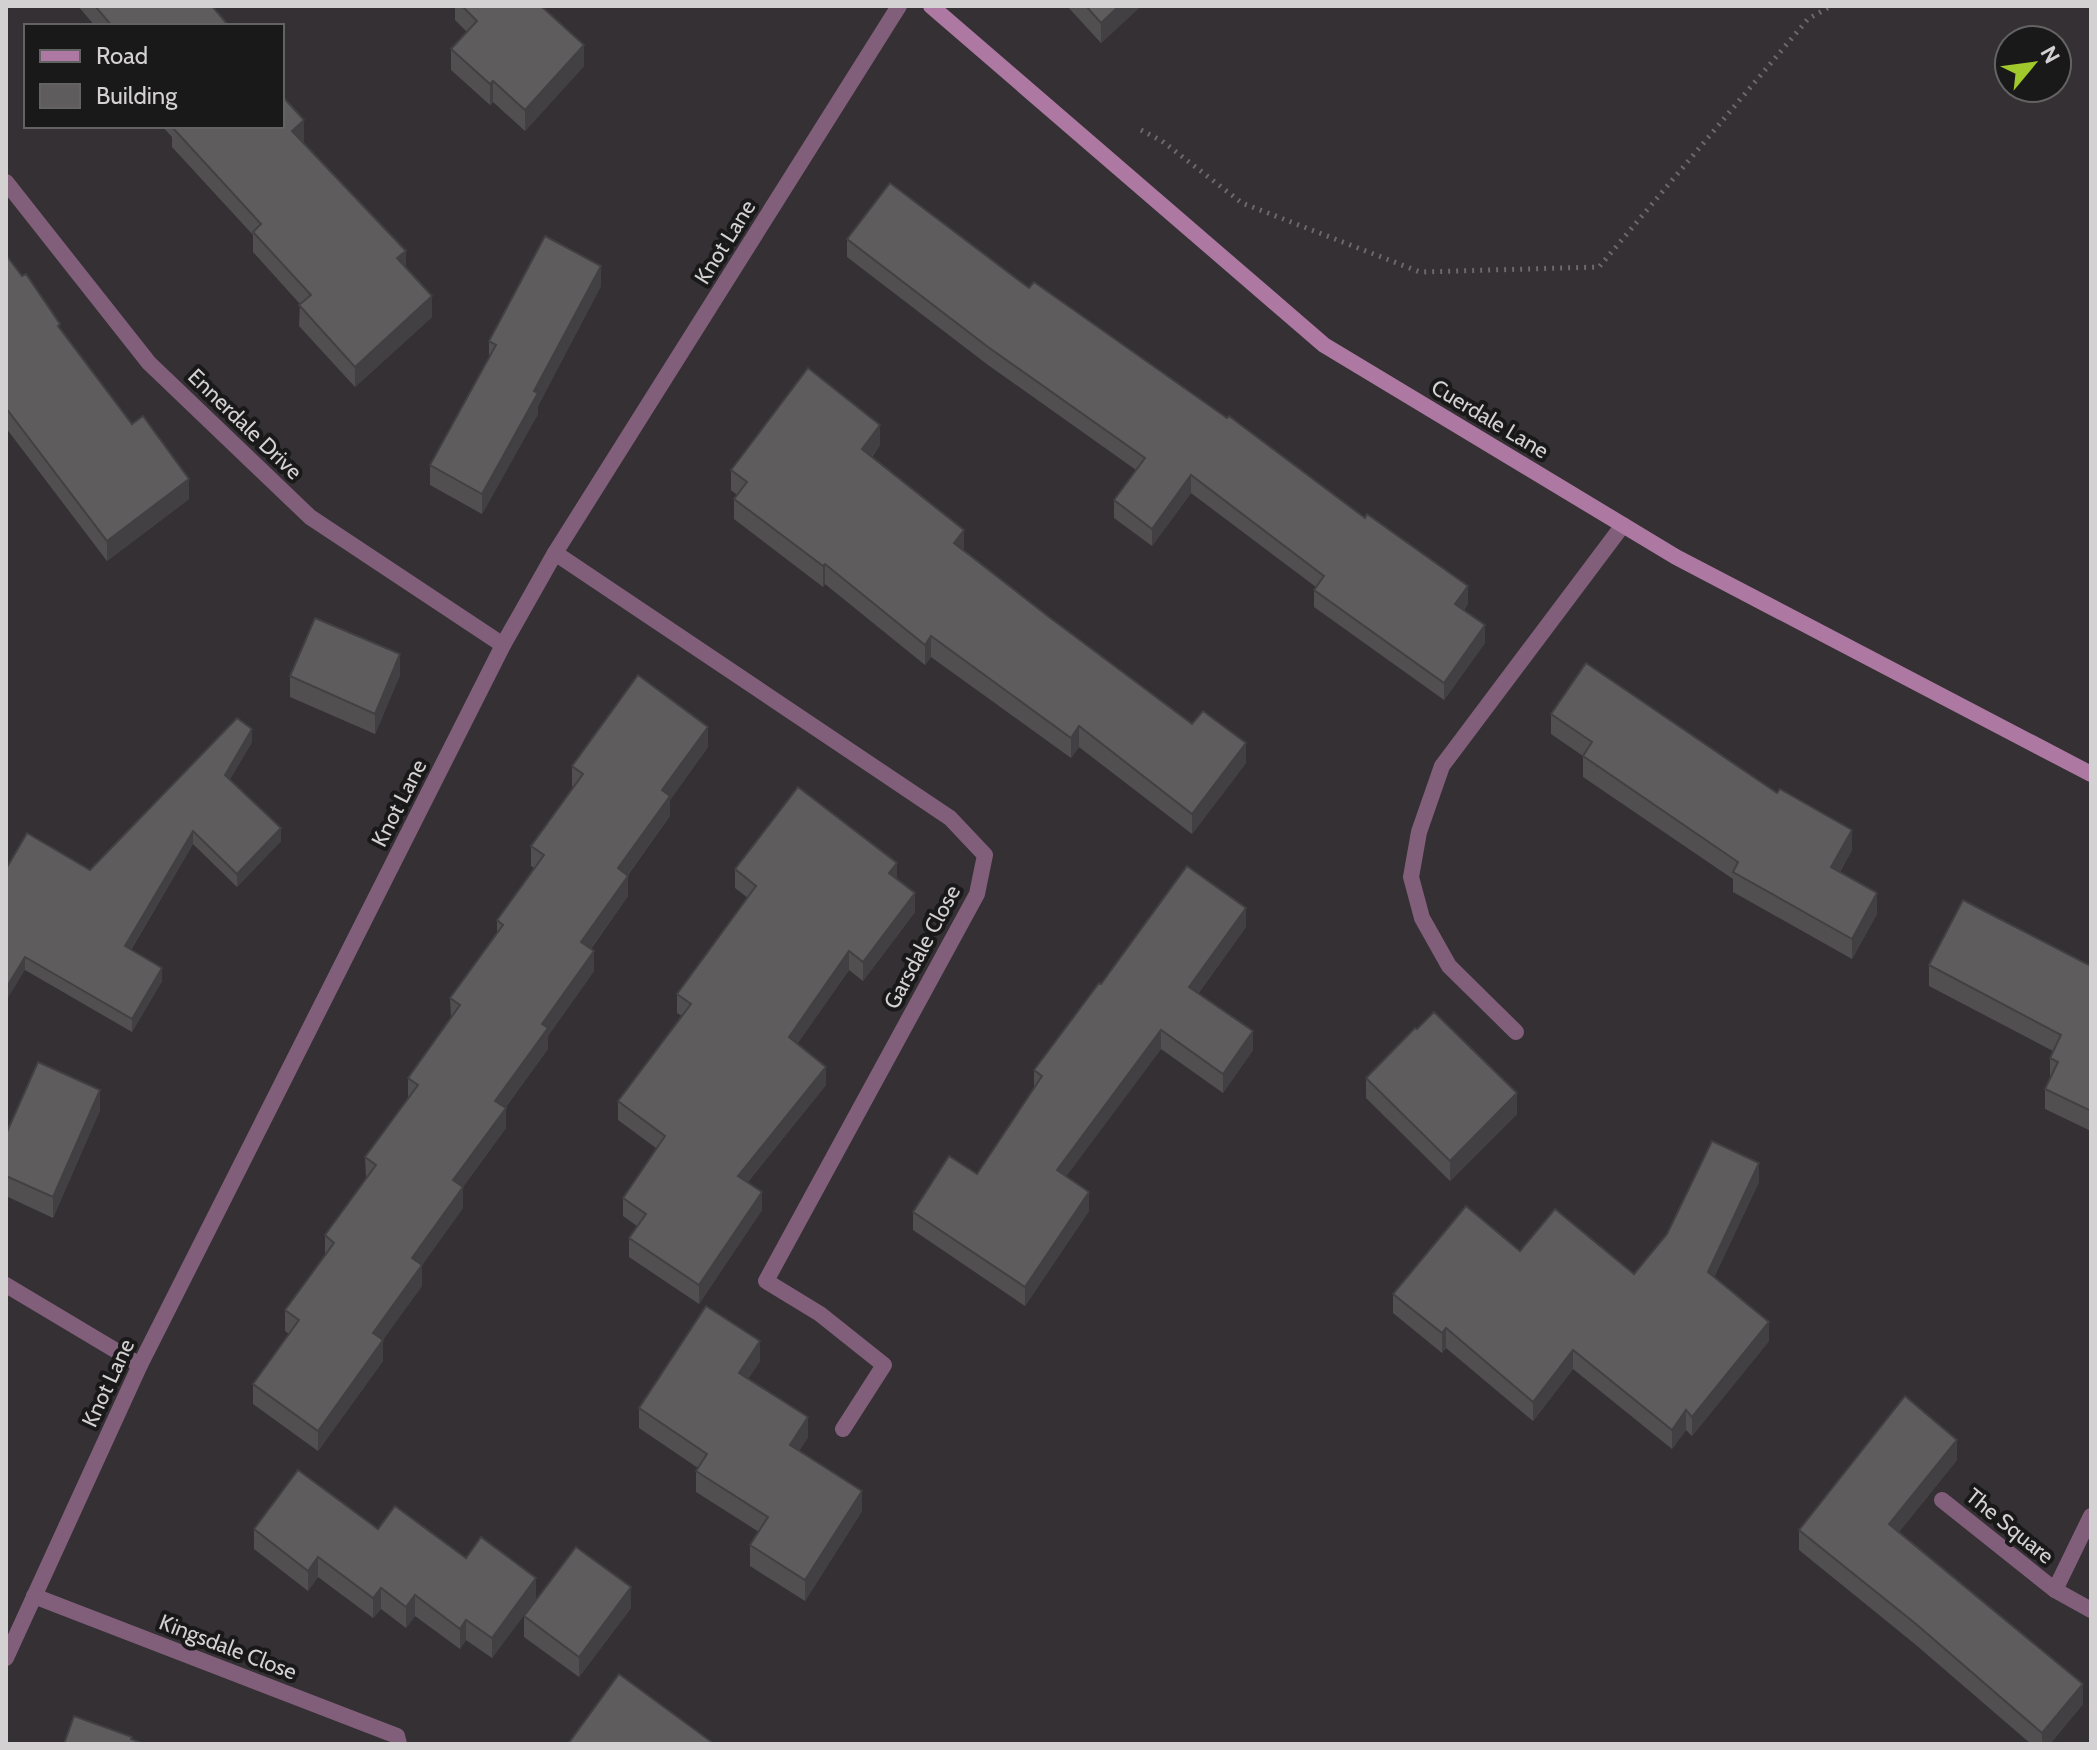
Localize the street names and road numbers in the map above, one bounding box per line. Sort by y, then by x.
street label: Knot Lane [689,195,761,289]
street label: Ennerdale Drive [182,363,308,485]
street label: Cuerdale Lane [1427,373,1553,465]
street label: Knot Lane [366,755,432,851]
street label: Garsdale Close [878,880,966,1014]
street label: Knot Lane [76,1335,140,1431]
street label: The Square [1961,1483,2059,1569]
street label: Kingsdale Close [155,1608,301,1686]

